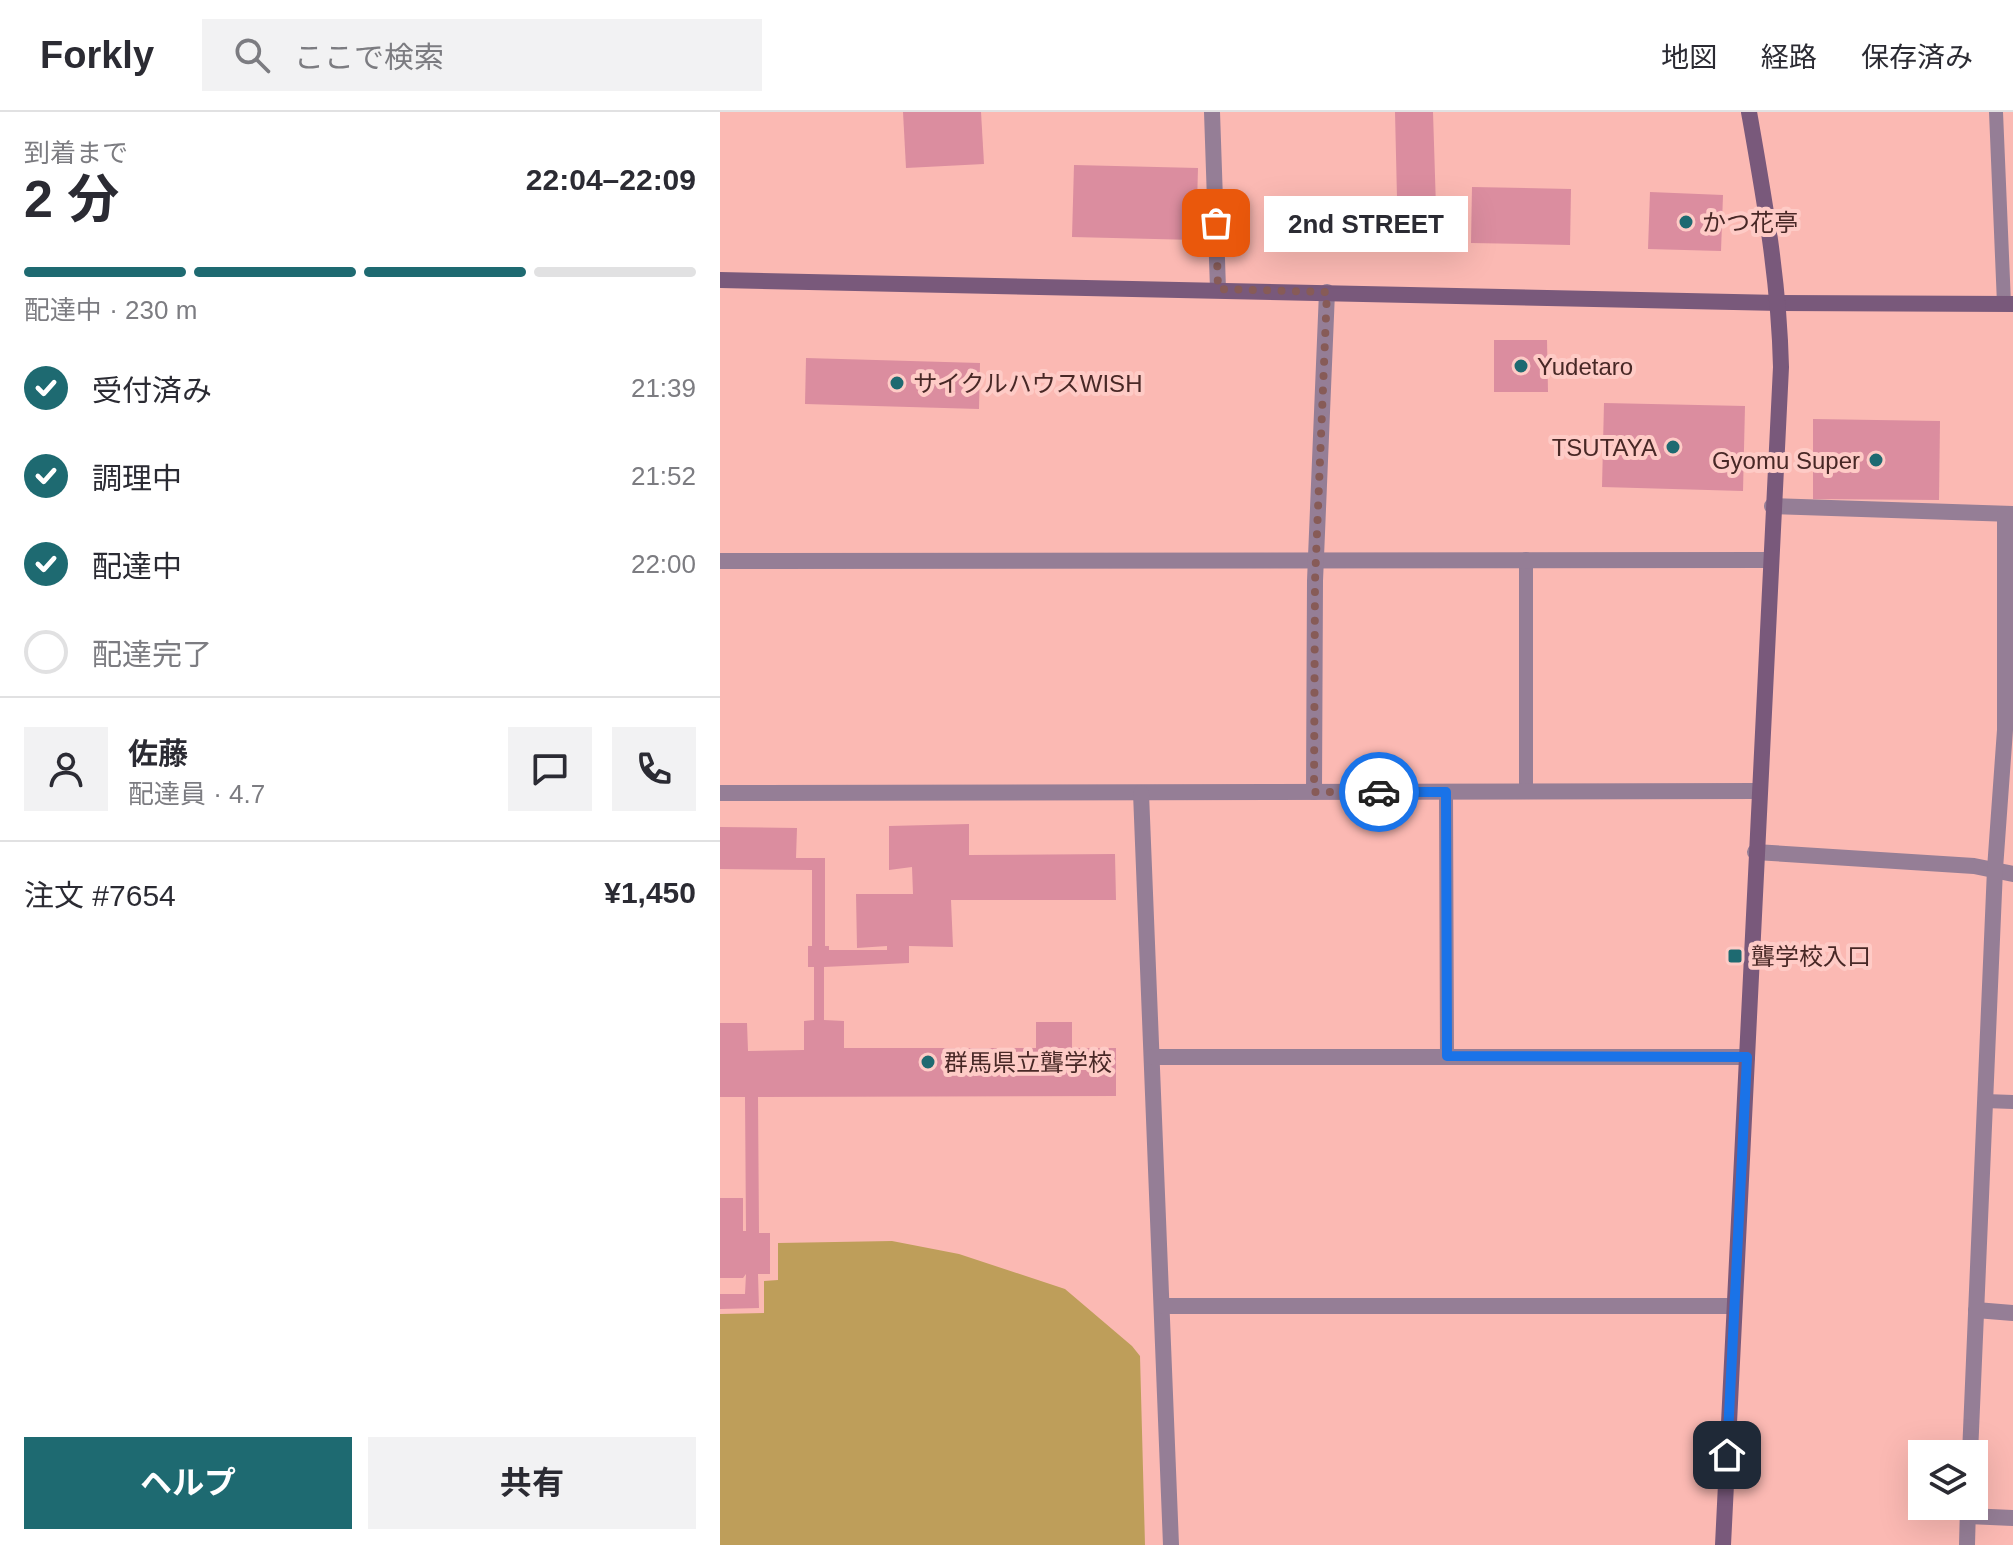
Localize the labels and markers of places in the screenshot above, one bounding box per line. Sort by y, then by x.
pin [1182,189,1250,257]
callout: 2nd STREET [1264,195,1468,251]
place label: かつ花亭 [1702,209,1798,236]
marker: かつ花亭 [1677,213,1695,231]
place label: Yudetaro [1537,353,1633,380]
marker: Yudetaro [1512,357,1530,375]
place label: サイクルハウスWISH [913,370,1142,397]
marker: サイクルハウスWISH [888,374,906,392]
place label: TSUTAYA [1552,434,1657,461]
marker: TSUTAYA [1664,438,1682,456]
place label: Gyomu Super [1712,447,1860,474]
marker: Gyomu Super [1867,451,1885,469]
place label: 聾学校入口 [1751,943,1871,970]
marker: 聾学校入口 [1726,947,1744,965]
place label: 群馬県立聾学校 [944,1049,1112,1076]
marker: 群馬県立聾学校 [919,1053,937,1071]
pin [1693,1421,1761,1489]

